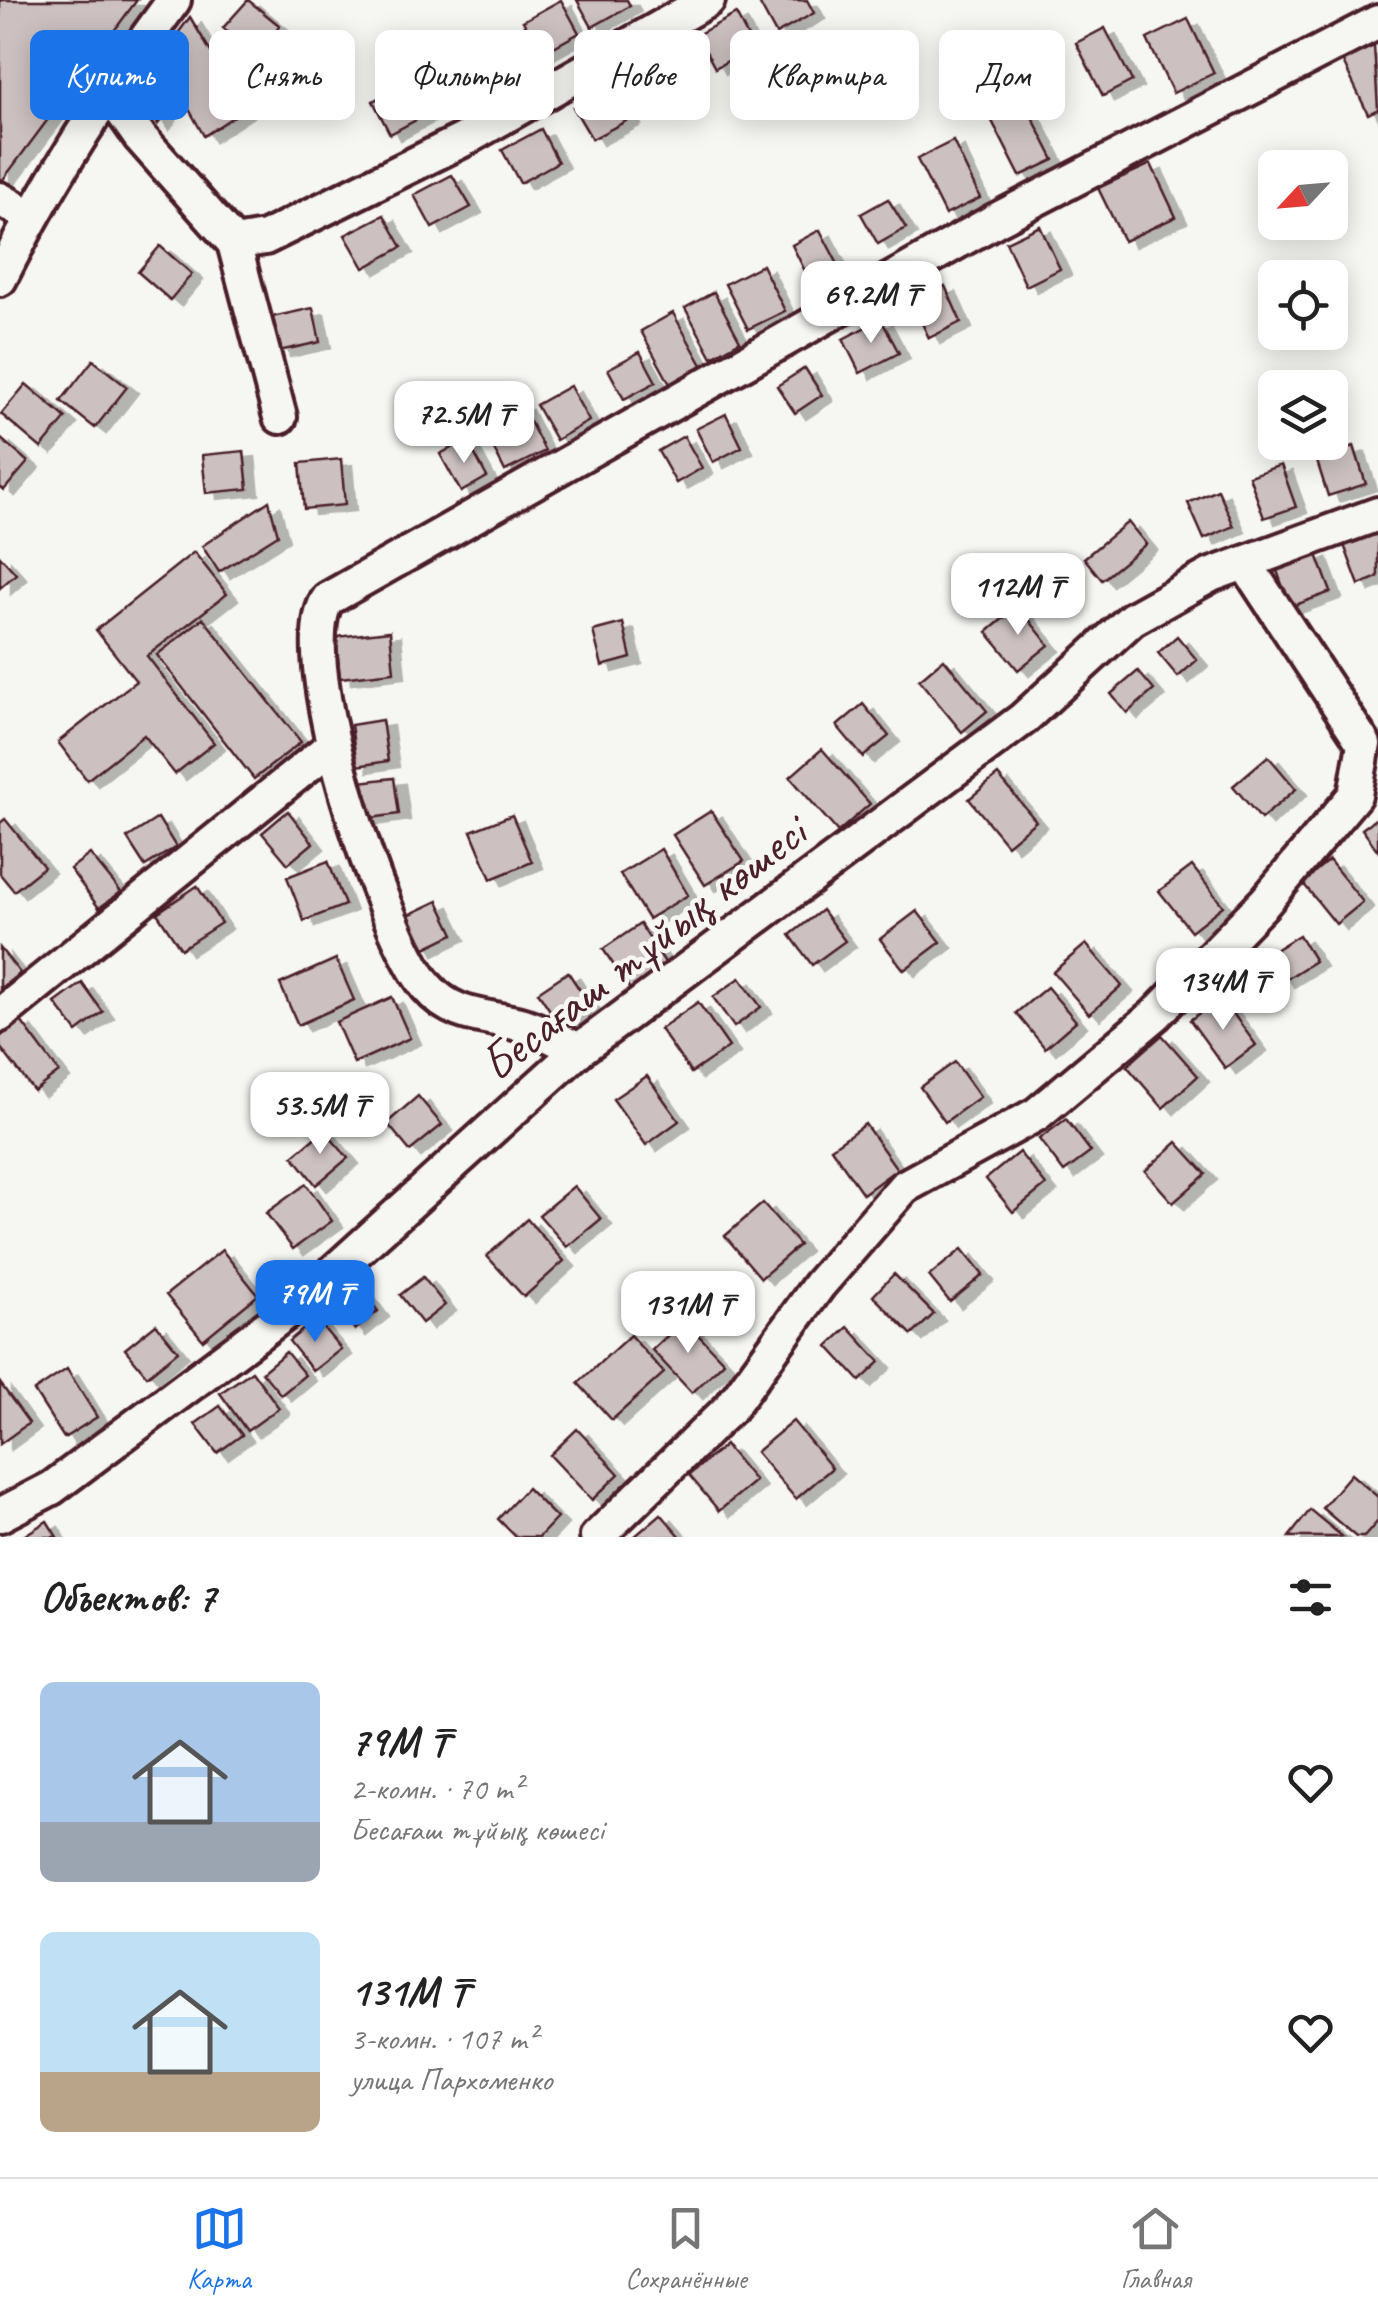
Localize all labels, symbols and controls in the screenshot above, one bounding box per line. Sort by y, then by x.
chip: Купить [30,30,189,120]
chip: Снять [209,30,355,120]
chip: Фильтры [375,30,554,120]
chip: Новое [574,30,710,120]
chip: Квартира [730,30,919,120]
chip: Дом [939,30,1065,120]
north arrow [1258,150,1348,240]
map controls [1258,150,1348,460]
button: locate [1258,260,1348,350]
pin: 69.2M ₸ [779,261,963,346]
text: 69.2M ₸ [823,273,919,314]
button: layers [1258,370,1348,460]
pin: 72.5M ₸ [372,381,556,466]
text: 72.5M ₸ [416,393,512,434]
pin: 112M ₸ [937,553,1099,638]
text: 112M ₸ [973,565,1063,606]
street label: Бесағаш тұйық көшесі [467,798,823,1095]
pin: 134M ₸ [1142,948,1304,1033]
text: 134M ₸ [1178,960,1268,1001]
pin: 53.5M ₸ [228,1072,412,1157]
text: 53.5M ₸ [272,1084,368,1125]
pin: 79M ₸ [245,1260,385,1345]
pin: 131M ₸ [607,1271,769,1356]
text: 79M ₸ [278,1272,352,1313]
text: 131M ₸ [643,1283,733,1324]
icon: filters [1283,1570,1338,1625]
text: Объектов: 7 [40,1571,215,1624]
text: 79M ₸ [350,1715,448,1768]
icon: home [120,1722,240,1842]
icon: heart [1283,1755,1338,1810]
text: 2-комн. · 70 m² [350,1768,522,1809]
text: Бесағаш тұйық көшесі [350,1809,604,1850]
text: 131M ₸ [350,1965,468,2018]
icon: home [120,1972,240,2092]
icon: heart [1283,2005,1338,2060]
text: 3-комн. · 107 m² [350,2018,537,2059]
text: улица Пархоменко [350,2059,552,2100]
tab: Карта [187,2201,251,2296]
tab: Сохранённые [625,2201,747,2296]
tab: Главная [1121,2201,1191,2296]

